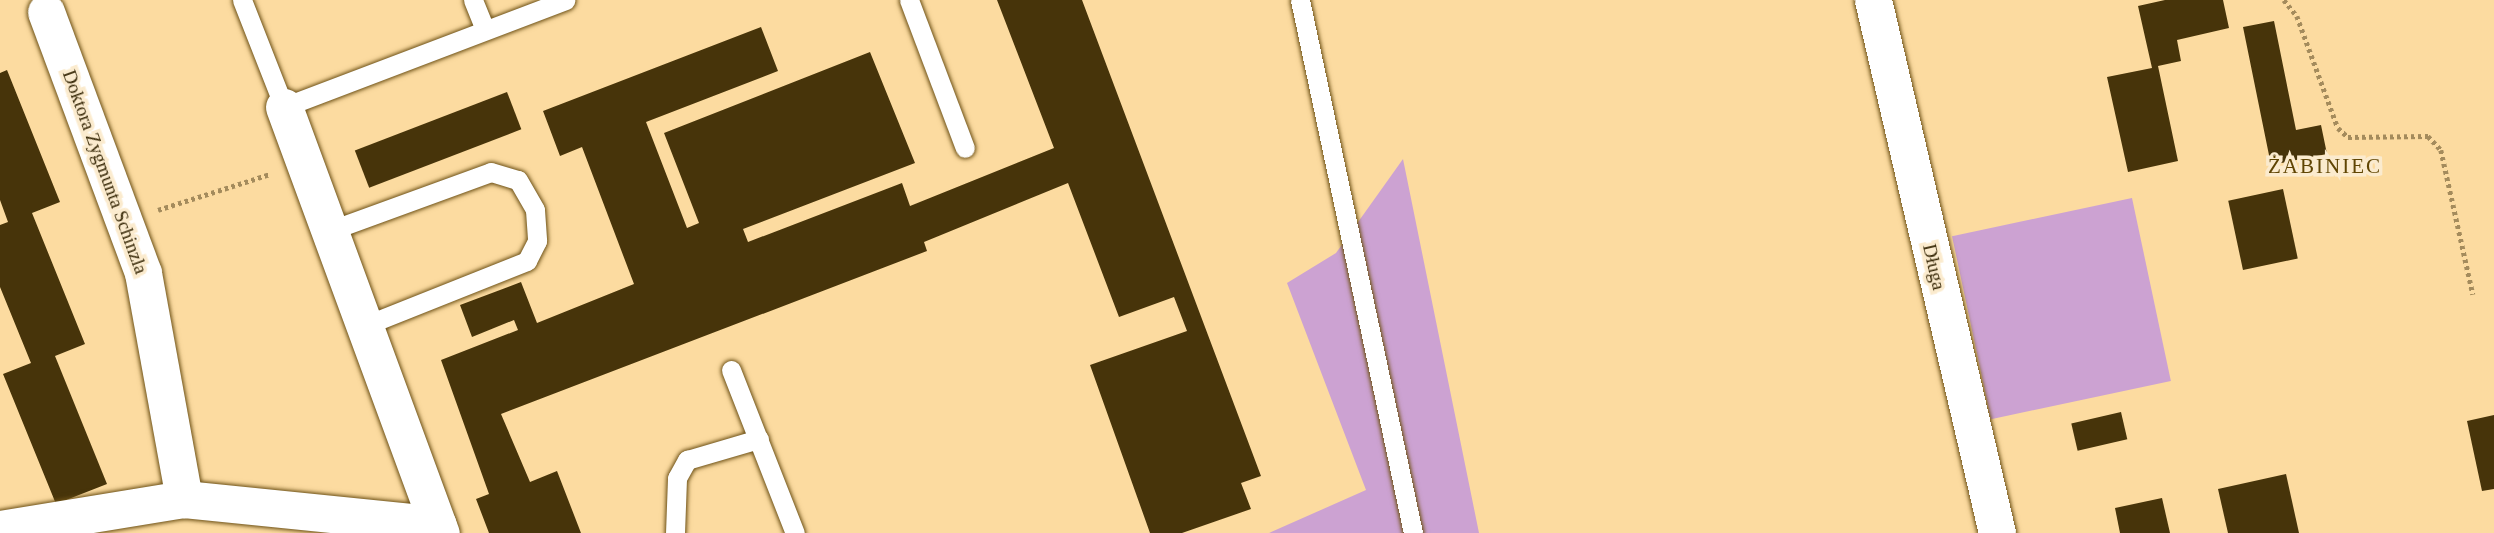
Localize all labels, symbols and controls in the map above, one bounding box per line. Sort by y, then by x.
street label: Doktora Zygmunta Schinzla [57,67,153,277]
district label: ŻABINIEC [2269,153,2381,179]
street label: Długa [1918,242,1950,292]

